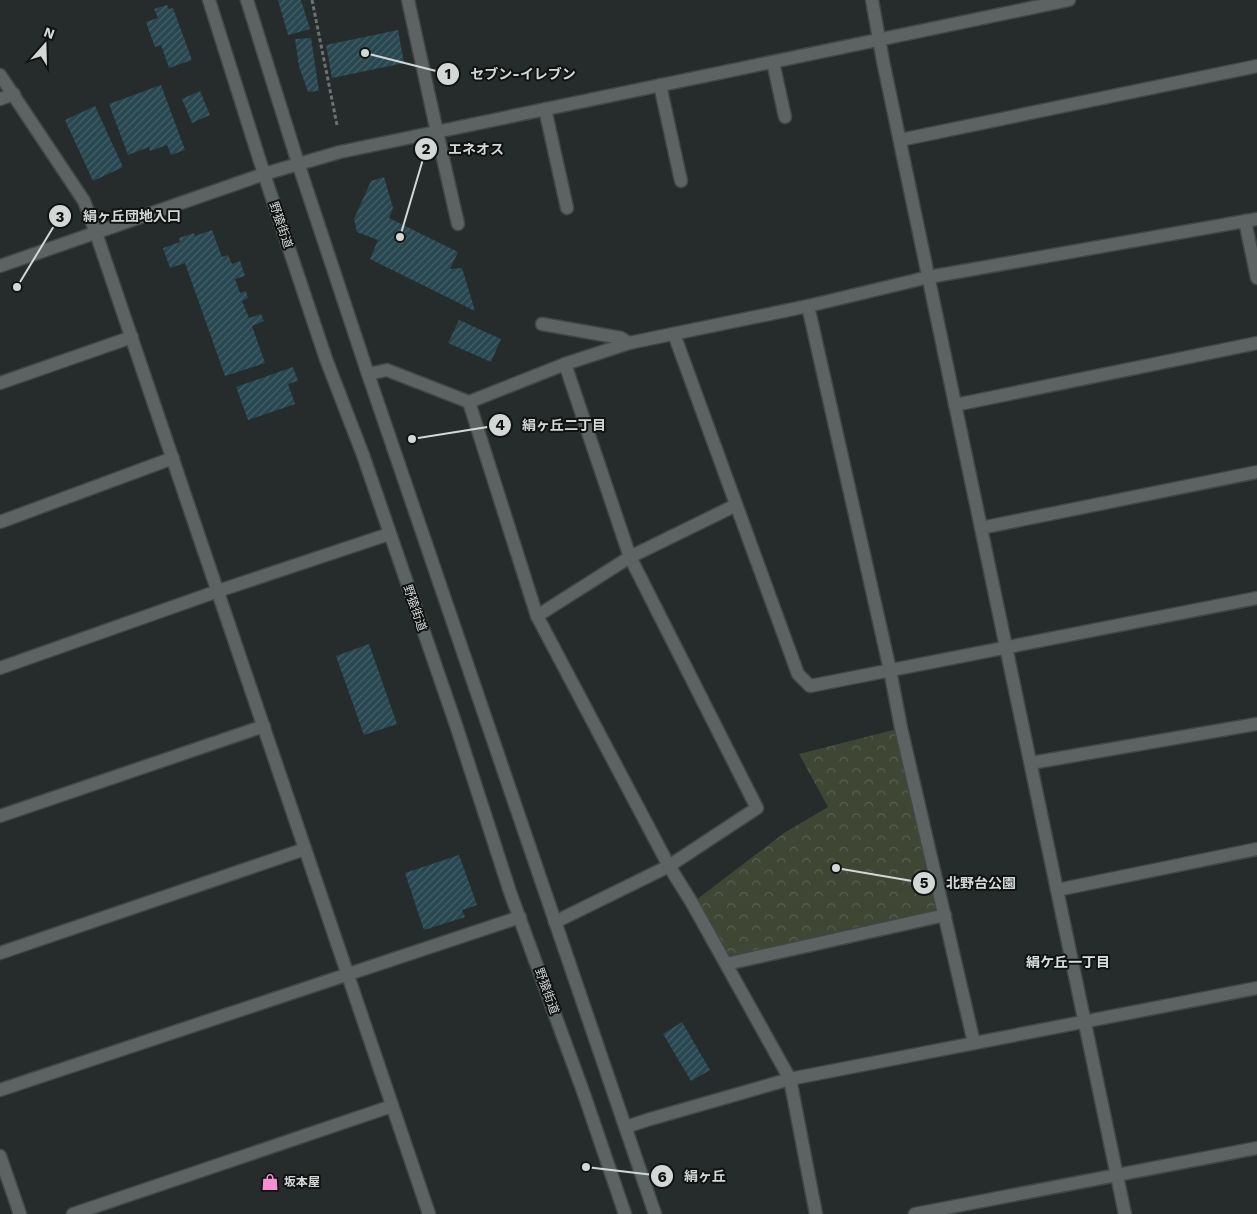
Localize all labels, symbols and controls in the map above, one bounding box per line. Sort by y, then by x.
north arrow [20,20,70,70]
text: N [42,23,57,42]
callout: セブン-イレブン [436,59,586,88]
text: 1 [445,65,451,83]
text: セブン-イレブン [470,66,576,82]
callout: エネオス [413,134,514,163]
text: 2 [422,140,431,158]
text: エネオス [448,141,504,157]
street label: 野猿街道 [267,200,295,250]
callout: 絹ヶ丘団地入口 [48,202,191,231]
text: 3 [56,208,65,226]
text: 絹ヶ丘団地入口 [83,208,181,224]
callout: 絹ヶ丘二丁目 [487,411,616,440]
text: 4 [495,416,505,434]
text: 絹ヶ丘二丁目 [522,417,606,433]
street label: 野猿街道 [401,583,429,633]
callout: 北野台公園 [911,869,1026,898]
text: 5 [920,874,929,892]
text: 北野台公園 [946,875,1016,891]
district label: 絹ケ丘一丁目 [1026,954,1110,970]
street label: 野猿街道 [532,966,562,1016]
callout: 絹ヶ丘 [649,1162,736,1191]
text: 6 [657,1168,667,1186]
text: 絹ヶ丘 [684,1168,726,1184]
shop icon: 坂本屋 [260,1172,280,1192]
place label: 坂本屋 [284,1175,320,1189]

